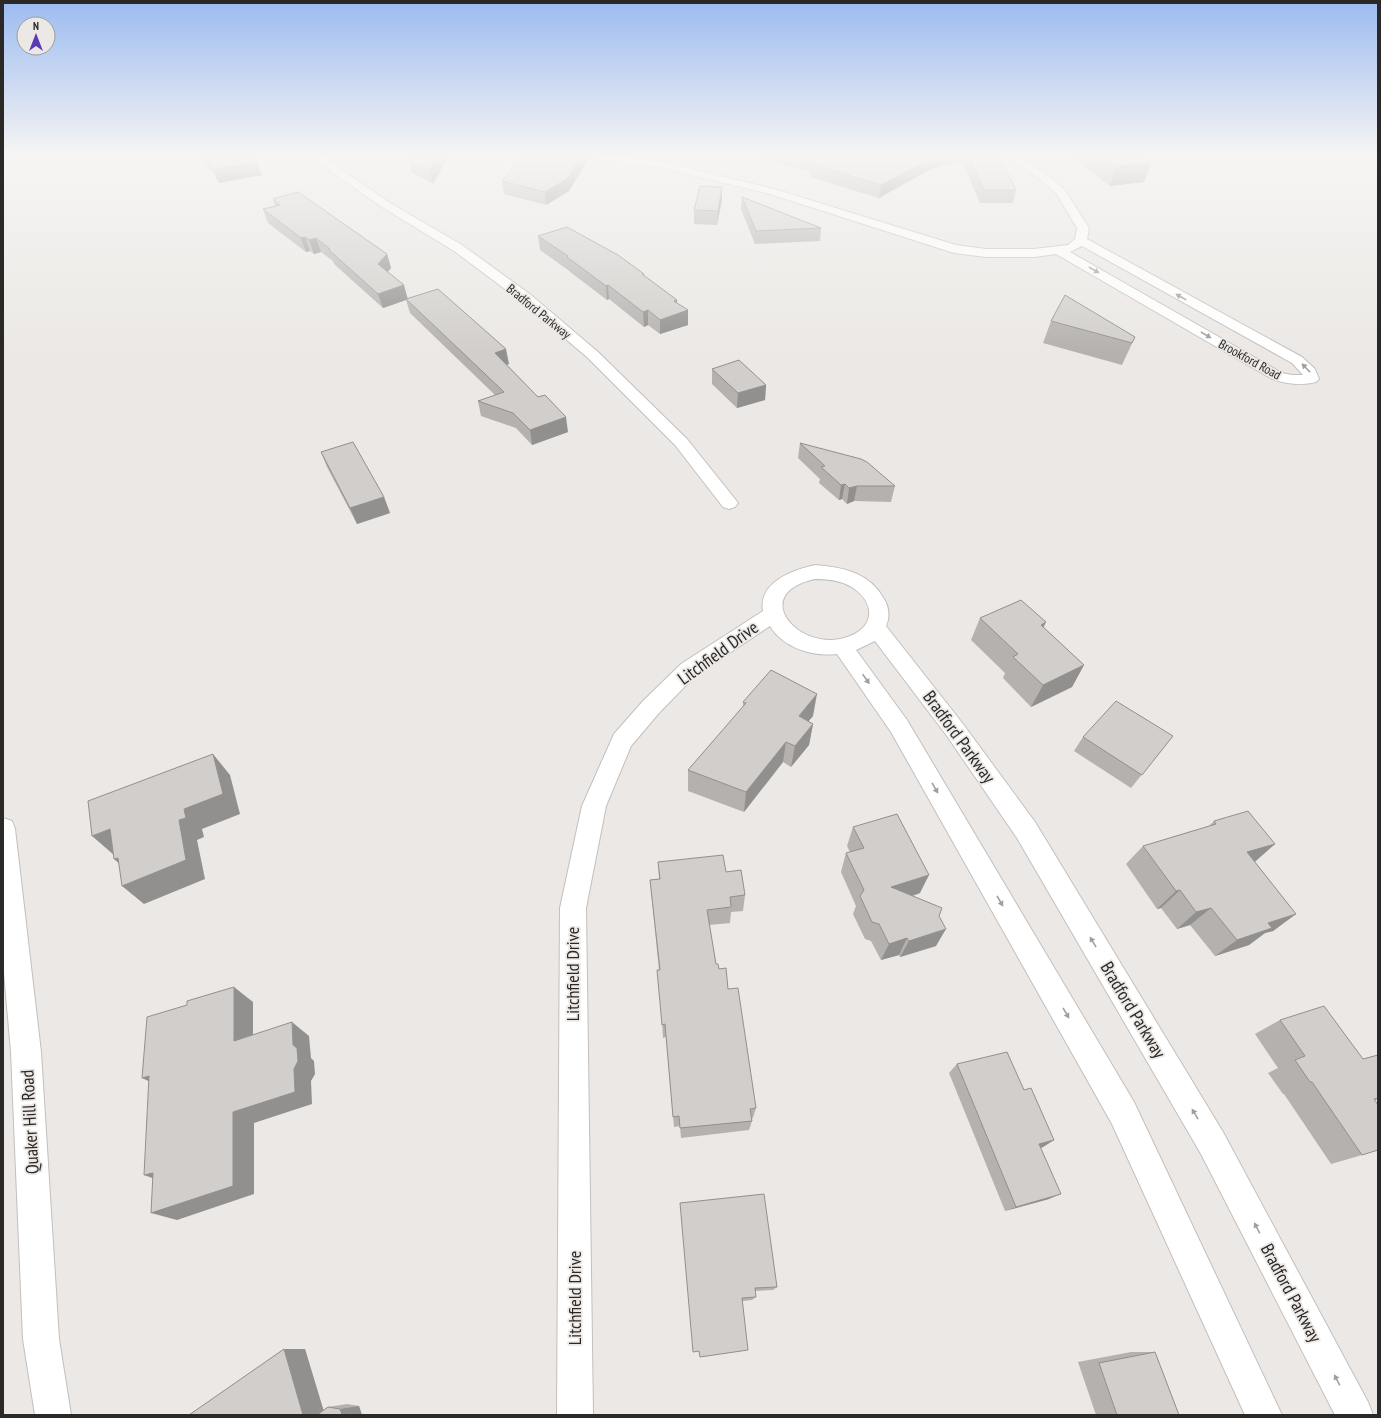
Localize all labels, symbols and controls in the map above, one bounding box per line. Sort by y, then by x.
north arrow [16,16,56,56]
text: N [33,19,39,33]
one-way arrow [1088,267,1100,274]
street label: Bradford Parkway [503,280,575,343]
one-way arrow [1175,293,1187,300]
one-way arrow [1201,332,1212,339]
street label: Brookford Road [1215,335,1284,384]
one-way arrow [1301,363,1311,373]
street label: Litchfield Drive [673,616,763,690]
one-way arrow [861,673,870,684]
street label: Bradford Parkway [918,686,1001,788]
one-way arrow [932,782,939,794]
one-way arrow [997,895,1004,907]
street label: Litchfield Drive [561,927,584,1021]
one-way arrow [1089,936,1096,948]
street label: Bradford Parkway [1096,957,1171,1062]
one-way arrow [1062,1007,1069,1019]
street label: Quaker Hill Road [15,1069,44,1175]
one-way arrow [1191,1108,1198,1120]
one-way arrow [1253,1222,1260,1234]
street label: Bradford Parkway [1256,1239,1327,1346]
street label: Litchfield Drive [563,1251,586,1345]
one-way arrow [1333,1375,1340,1386]

